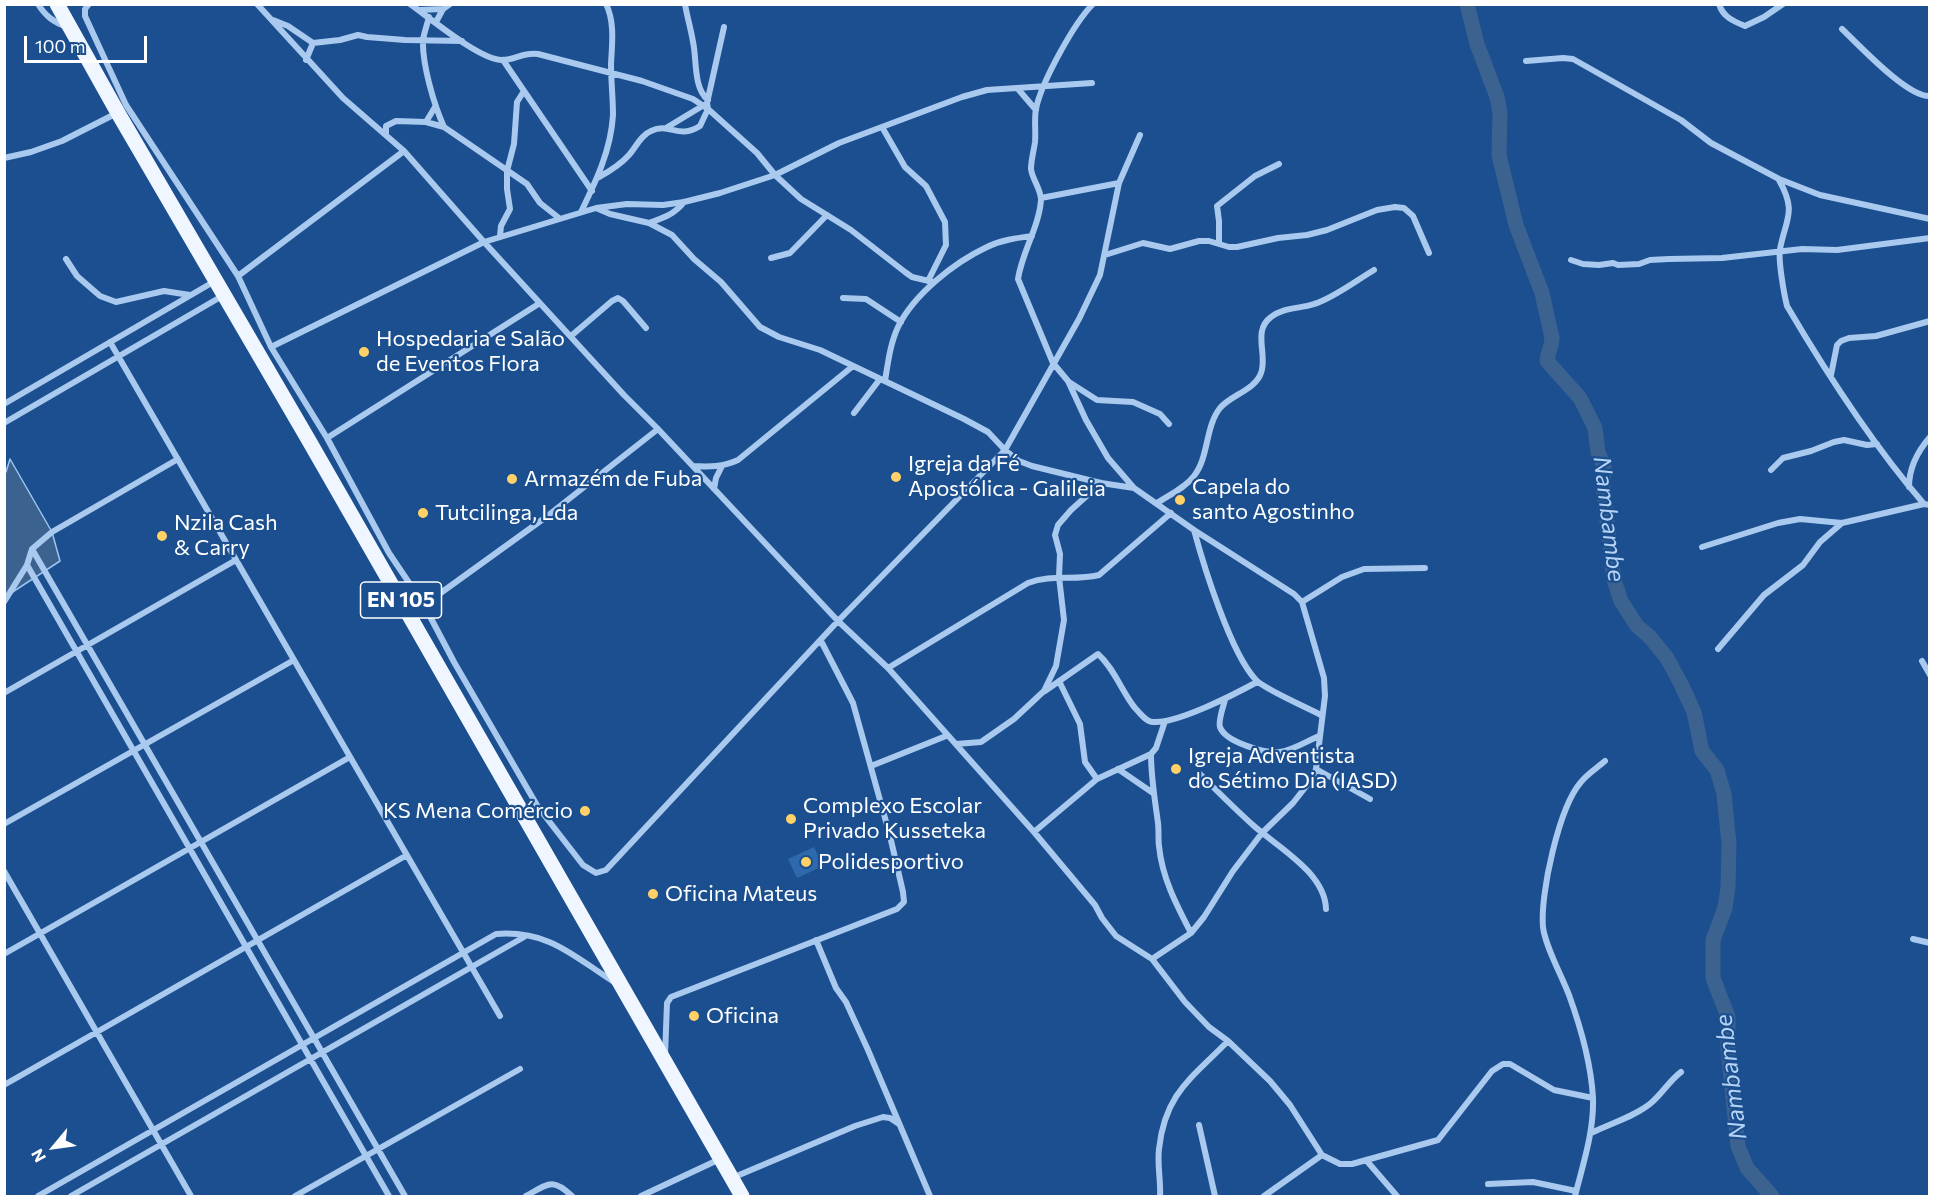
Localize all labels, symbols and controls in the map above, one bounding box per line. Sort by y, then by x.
scale bar [27,24,150,62]
text: 100 m [35,35,85,57]
place label: Hospedaria e Salão de Eventos Flora [376,326,565,378]
marker: Hospedaria e Salão de Eventos Flora [357,345,371,359]
place label: Igreja da Fé Apostólica - Galileia [908,451,1106,502]
water label: Nambambe [1587,455,1631,583]
place label: Armazém de Fuba [524,466,702,492]
marker: Igreja da Fé Apostólica - Galileia [889,470,903,484]
marker: Armazém de Fuba [505,472,519,486]
place label: Capela do santo Agostinho [1192,474,1355,526]
marker: Capela do santo Agostinho [1173,493,1187,507]
place label: Tutcilinga, Lda [435,500,578,526]
marker: Tutcilinga, Lda [416,506,430,520]
place label: Nzila Cash & Carry [174,510,278,562]
marker: Nzila Cash & Carry [155,529,169,543]
road number: EN 105 [360,582,442,618]
place label: Igreja Adventista do Sétimo Dia (IASD) [1188,743,1398,794]
marker: Igreja Adventista do Sétimo Dia (IASD) [1169,762,1183,776]
place label: Complexo Escolar Privado Kusseteka [803,793,986,844]
place label: KS Mena Comércio [383,798,573,824]
marker: KS Mena Comércio [578,804,592,818]
marker: Complexo Escolar Privado Kusseteka [784,812,798,826]
place label: Polidesportivo [818,849,964,875]
marker: Polidesportivo [799,855,813,869]
place label: Oficina Mateus [665,881,817,907]
marker: Oficina Mateus [646,887,660,901]
place label: Oficina [706,1003,779,1029]
marker: Oficina [687,1009,701,1023]
water label: Nambambe [1709,1013,1753,1141]
north arrow [24,1117,84,1177]
text: N [27,1146,49,1166]

